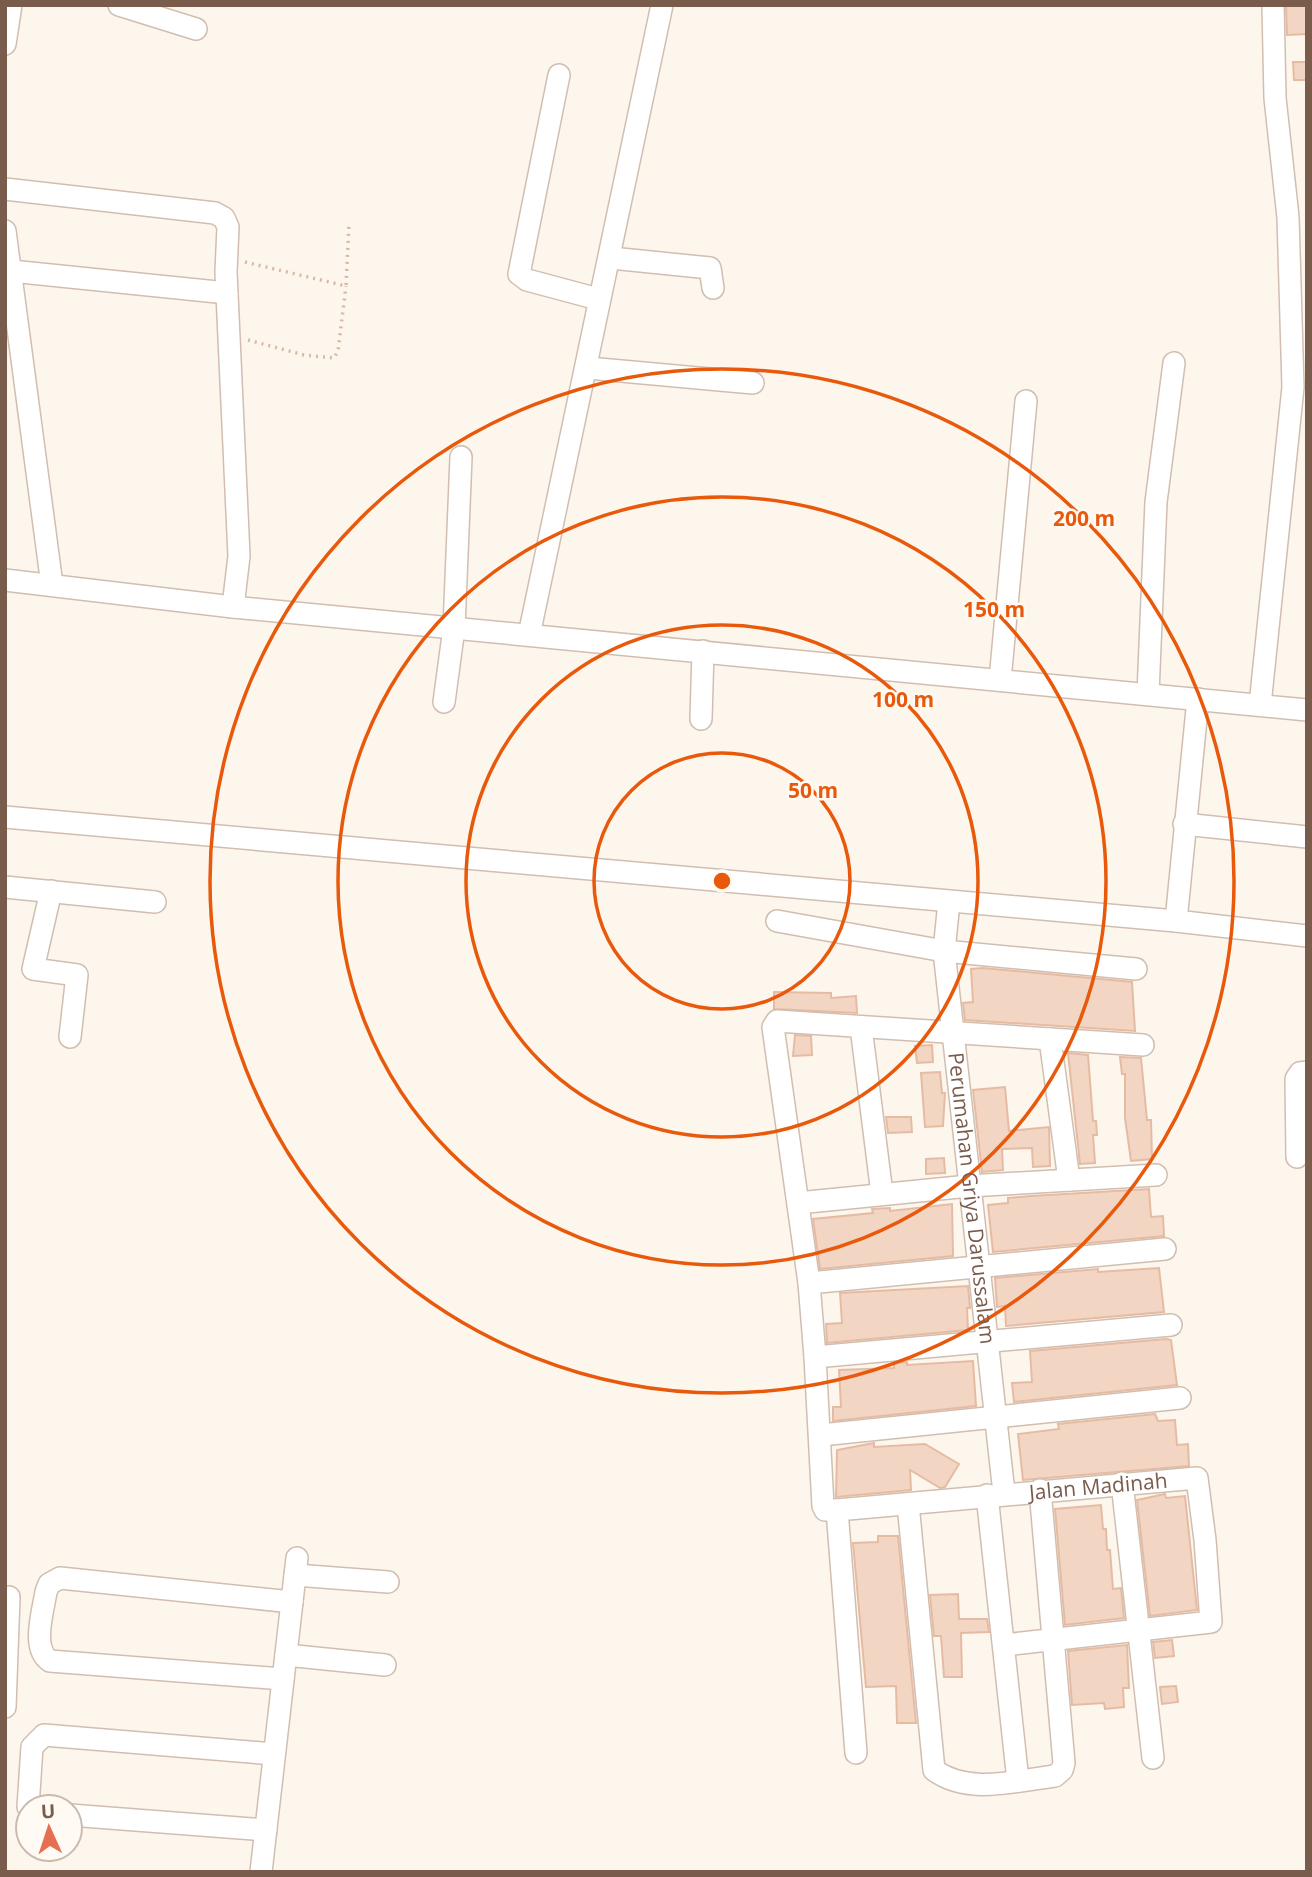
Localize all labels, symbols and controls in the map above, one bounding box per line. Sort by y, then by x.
text: 200 m [1053,504,1115,532]
text: 150 m [963,595,1025,623]
text: 100 m [872,685,934,713]
text: 50 m [788,776,838,804]
centre of rings [710,869,734,893]
street label: Perumahan Griya Darussalam [942,1051,1002,1345]
street label: Jalan Madinah [1026,1466,1169,1506]
north arrow [14,1793,84,1863]
text: U [40,1798,56,1824]

